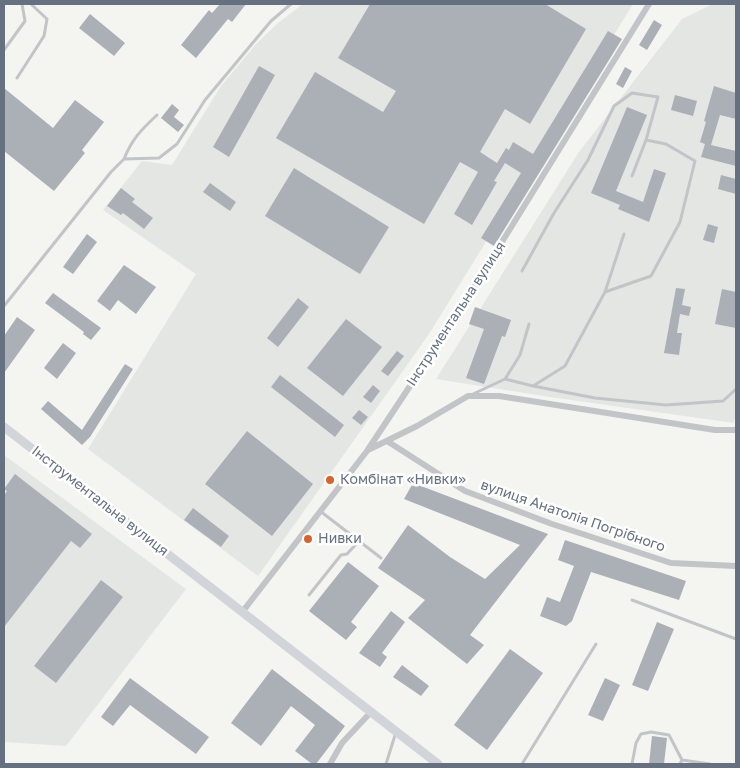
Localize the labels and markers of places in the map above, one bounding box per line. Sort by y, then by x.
place label: Комбінат «Нивки» [340,472,466,488]
marker: Комбінат «Нивки» [324,474,336,486]
place label: Нивки [318,531,362,547]
marker: Нивки [302,533,314,545]

